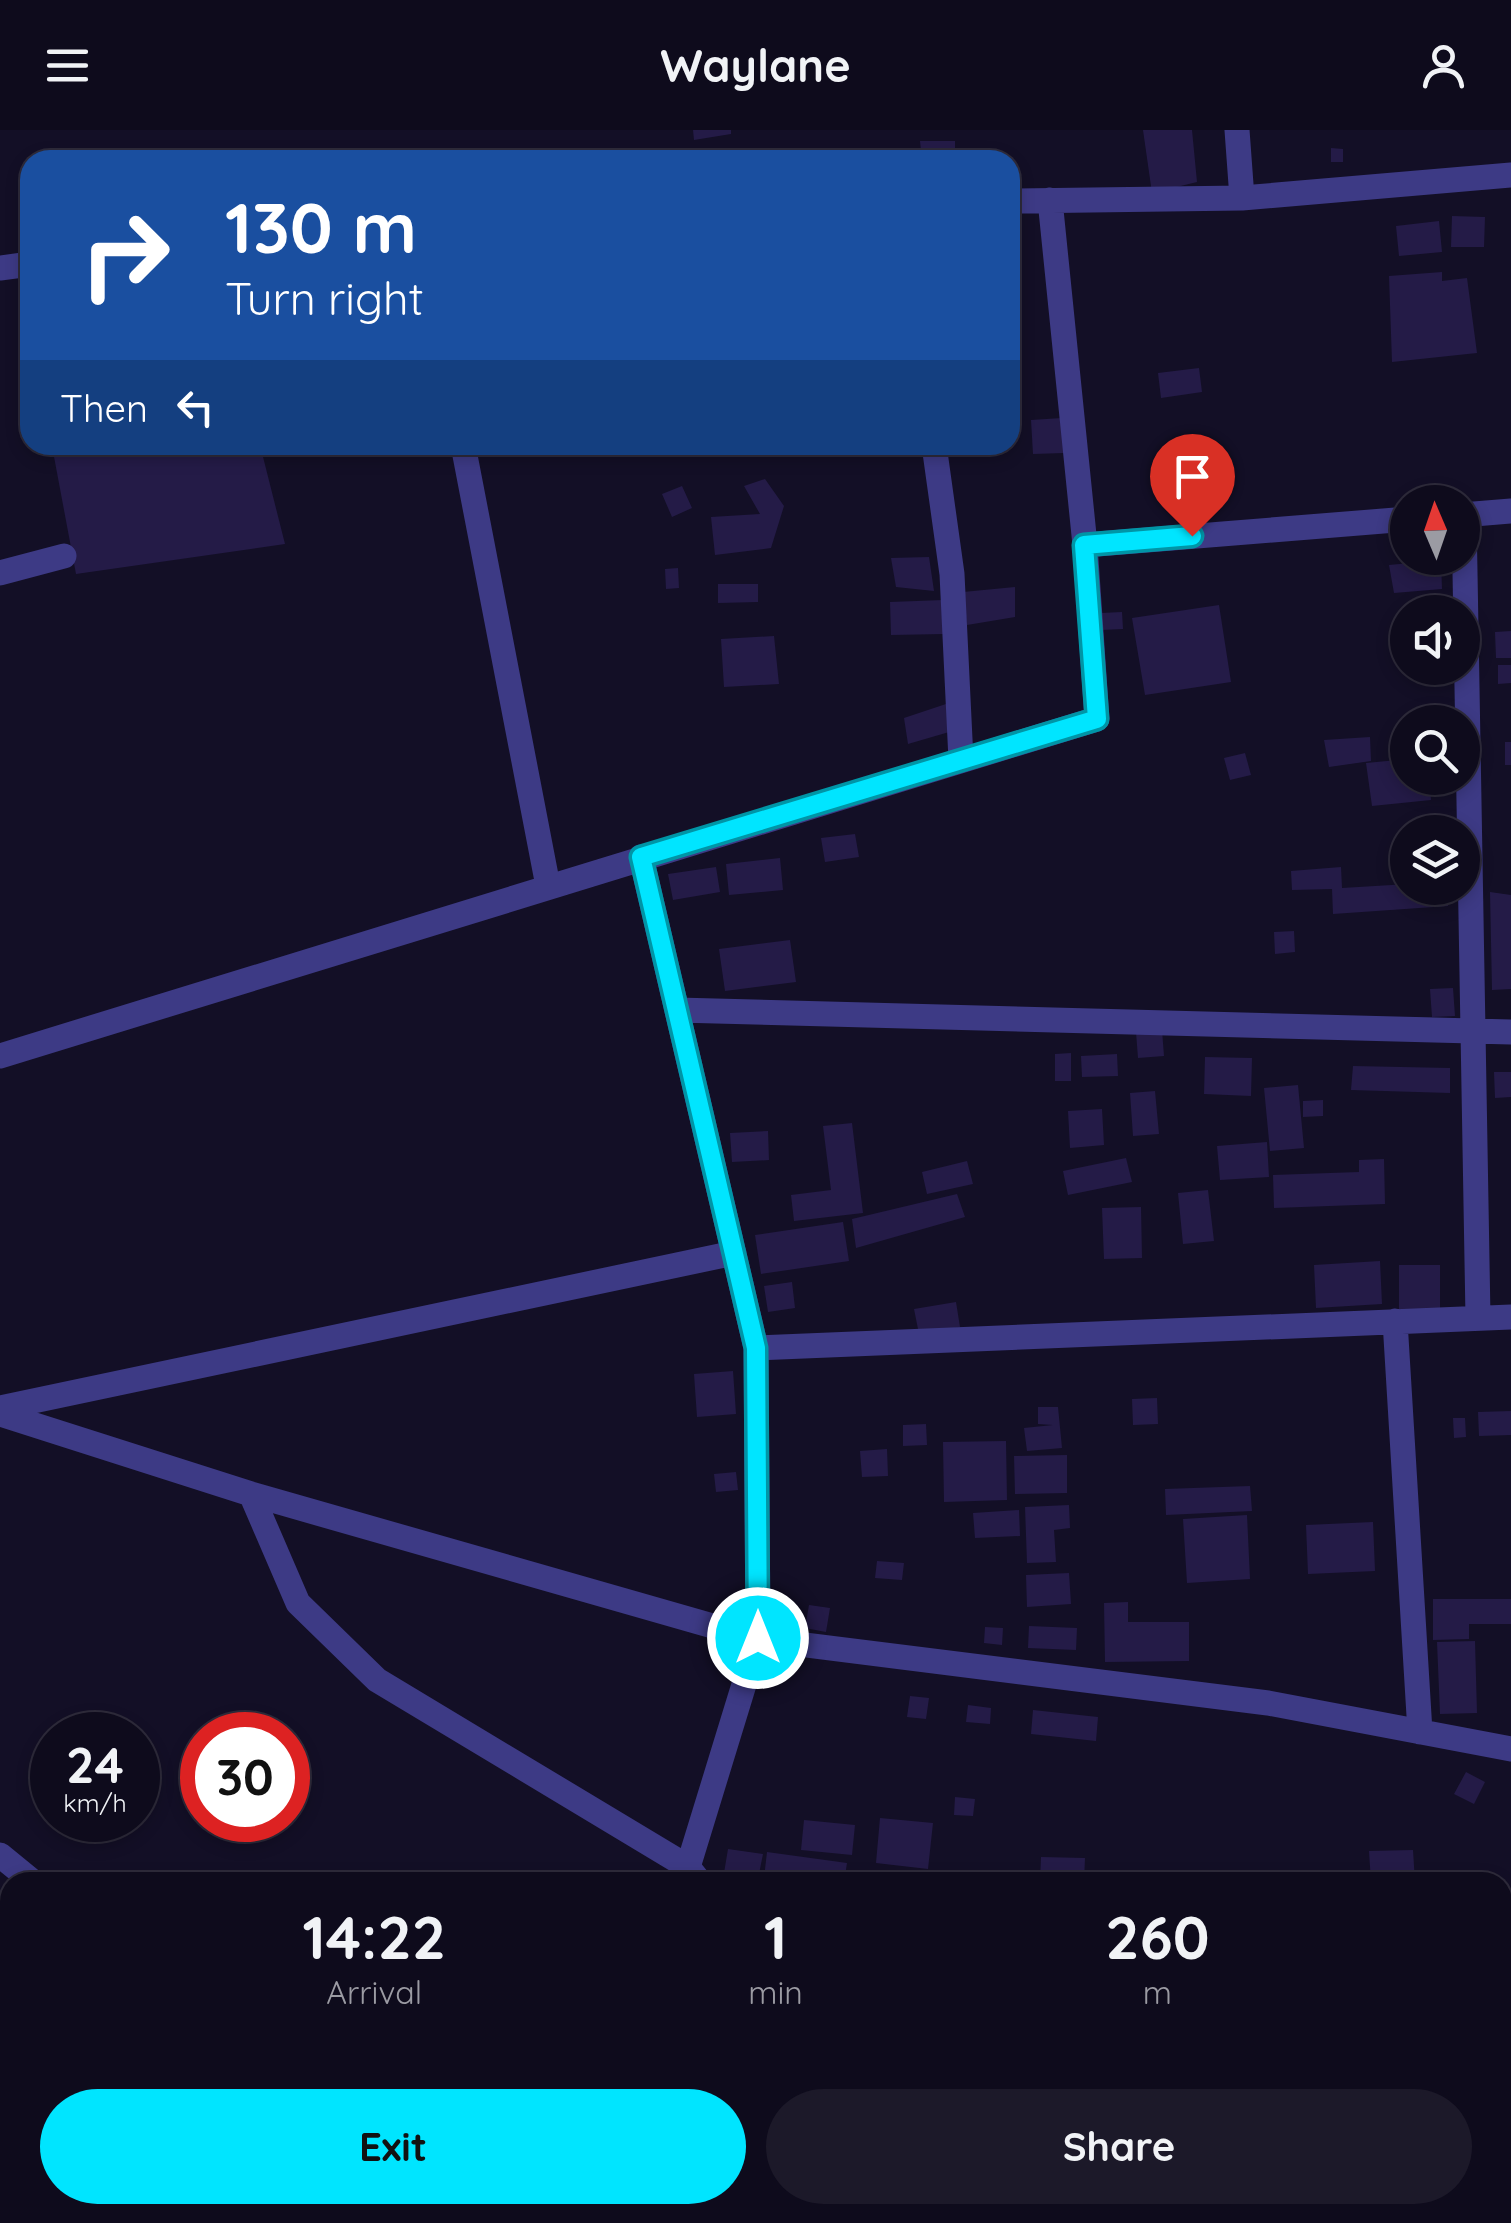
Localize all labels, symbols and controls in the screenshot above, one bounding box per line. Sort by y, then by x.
text: Waylane [660,37,851,93]
icon: menu [40,38,95,93]
icon: person [1416,38,1471,93]
text: 130 m [225,183,417,271]
icon: right [60,190,190,320]
text: Turn right [225,270,424,326]
icon: left [168,380,223,435]
text: Then [60,384,148,432]
pin [1150,434,1235,537]
icon: arrive [1165,449,1220,504]
north arrow [1390,485,1480,575]
map controls [1390,485,1480,905]
button: sound [1390,595,1480,685]
button: search [1390,705,1480,795]
button: layers [1390,815,1480,905]
position arrow [706,1586,810,1690]
speed limit sign: 30 [180,1712,310,1842]
text: 24 [66,1733,124,1796]
text: km/h [63,1787,127,1818]
text: 14:22 [303,1899,446,1974]
text: 1 [764,1899,787,1974]
text: 260 [1105,1899,1209,1974]
text: Arrival [326,1972,422,2012]
text: min [748,1972,803,2012]
text: m [1143,1972,1172,2012]
button: Exit [40,2089,746,2204]
button: Share [766,2089,1472,2204]

